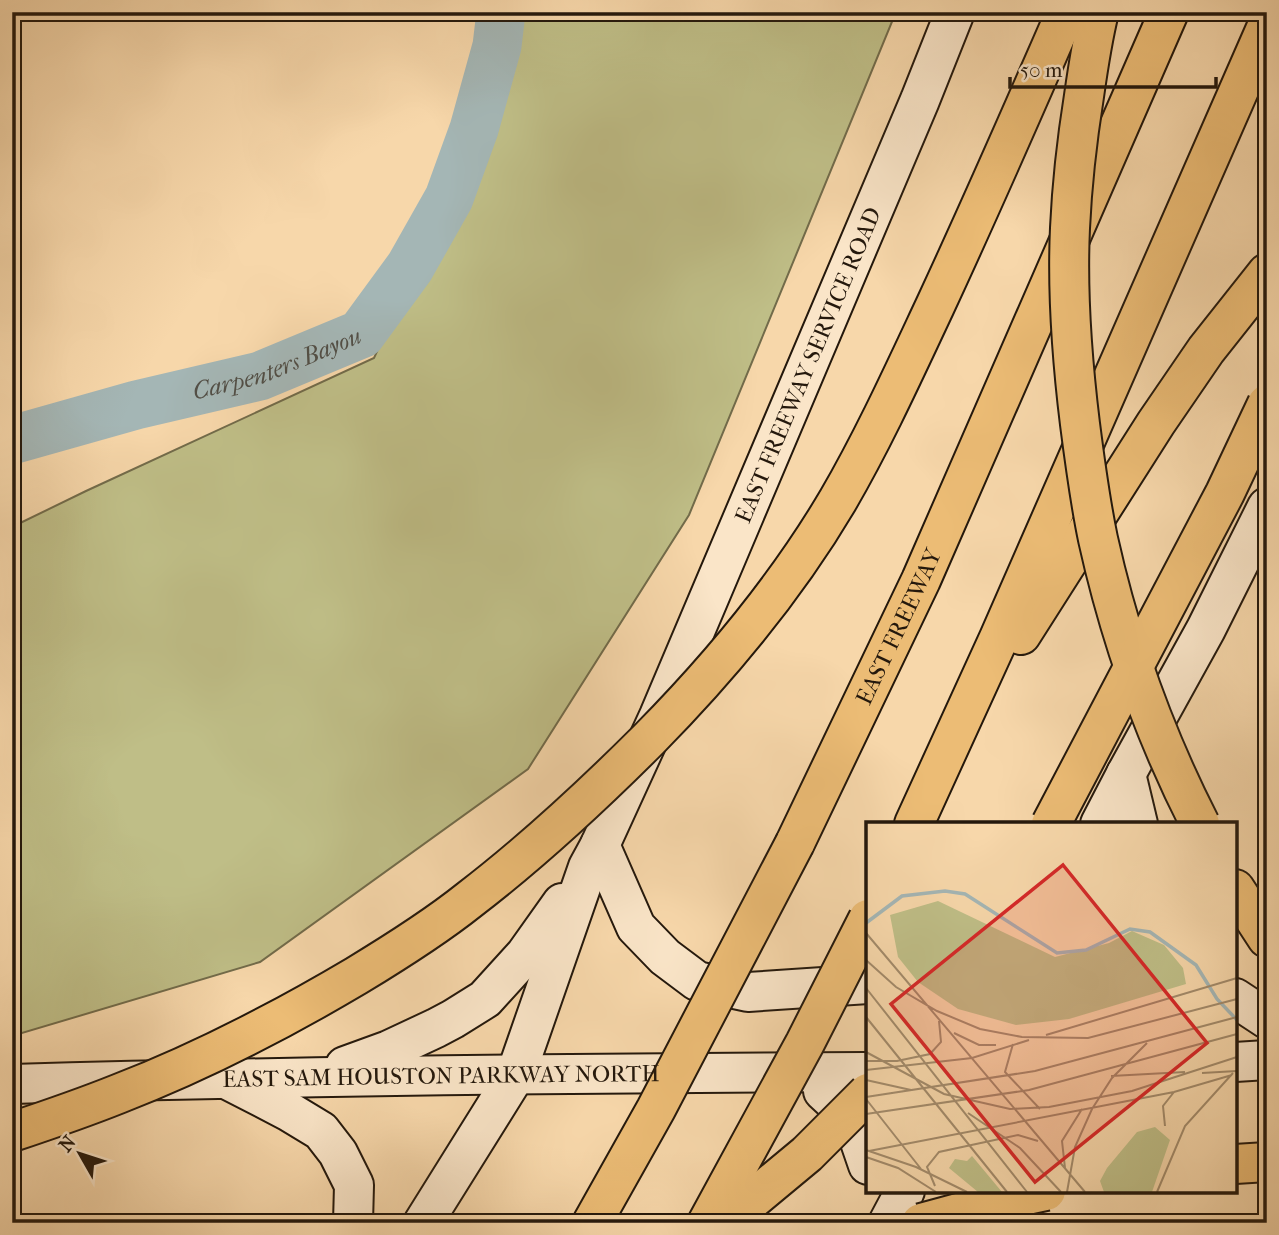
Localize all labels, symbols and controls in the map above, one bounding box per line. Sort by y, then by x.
scale bar [1010,46,1216,90]
text: 50 m [1020,58,1063,82]
street label: EAST FREEWAY SERVICE ROAD [729,203,887,527]
water label: Carpenters Bayou [190,321,365,405]
street label: EAST FREEWAY [850,543,947,709]
inset map [866,822,1237,1193]
street label: EAST SAM HOUSTON PARKWAY NORTH [222,1060,660,1092]
north arrow [46,1120,116,1190]
text: N [54,1131,81,1156]

